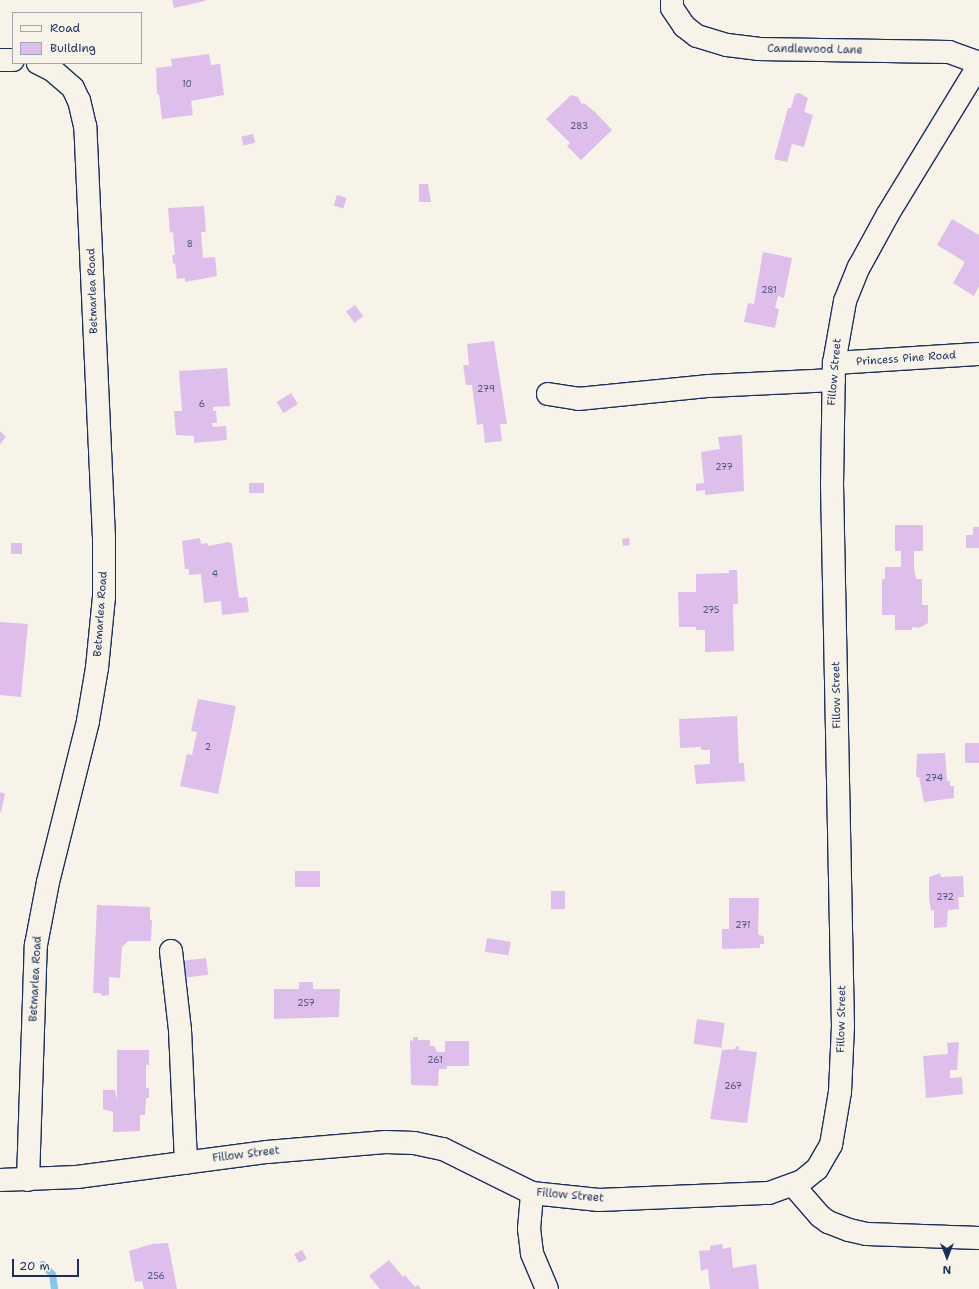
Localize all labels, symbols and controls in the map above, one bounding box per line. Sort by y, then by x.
legend [12,12,142,64]
text: Road [50,20,80,36]
text: Building [50,40,96,56]
street label: Candlewood Lane [767,43,863,57]
house number: 10 [182,79,192,89]
house number: 283 [570,121,588,131]
house number: 8 [187,239,193,249]
street label: Betmarlea Road [85,248,101,334]
house number: 281 [761,285,777,295]
street label: Fillow Street [825,338,845,406]
street label: Princess Pine Road [856,349,956,369]
house number: 279 [477,384,495,394]
house number: 6 [199,399,205,409]
house number: 277 [715,462,733,472]
house number: 4 [212,569,218,579]
street label: Betmarlea Road [91,571,111,657]
house number: 275 [702,605,720,615]
street label: Fillow Street [830,661,844,729]
house number: 2 [205,742,211,752]
house number: 274 [925,773,943,783]
house number: 272 [936,892,954,902]
house number: 271 [735,920,751,930]
street label: Betmarlea Road [27,936,45,1022]
street label: Fillow Street [835,985,849,1053]
house number: 257 [297,998,315,1008]
house number: 261 [427,1055,443,1065]
house number: 267 [724,1081,742,1091]
street label: Fillow Street [212,1144,280,1166]
street label: Fillow Street [536,1186,604,1206]
north arrow [927,1237,967,1277]
scale bar [14,1251,81,1277]
text: 20 m [19,1258,50,1274]
text: N [943,1262,951,1277]
house number: 256 [147,1271,165,1281]

